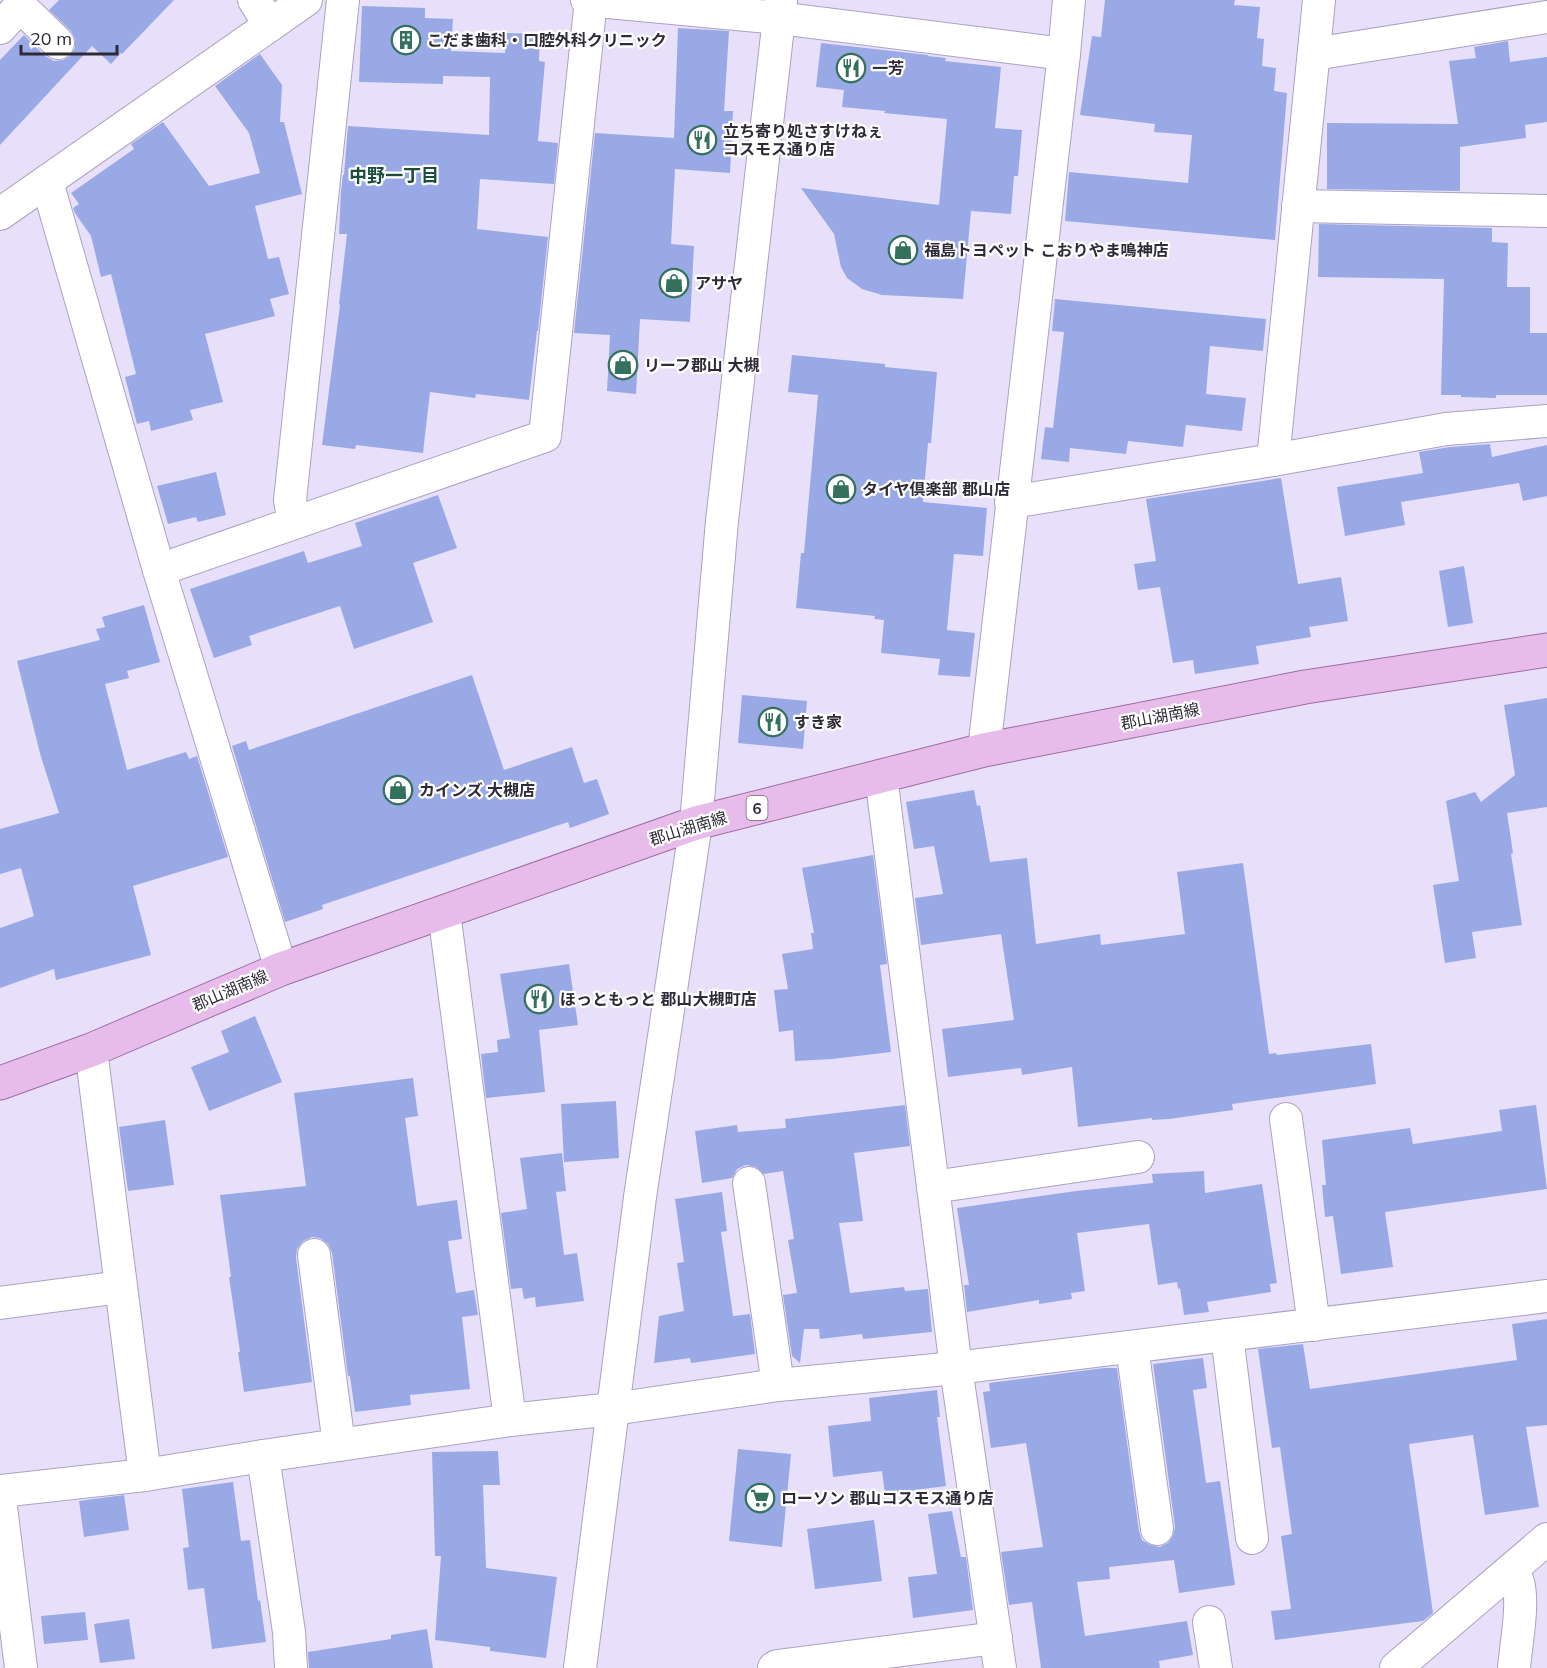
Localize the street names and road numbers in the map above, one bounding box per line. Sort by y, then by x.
street label: 郡山湖南線 [1119,699,1201,733]
road number: 6 [746,796,768,820]
street label: 郡山湖南線 [647,807,729,849]
street label: 郡山湖南線 [189,965,271,1015]

